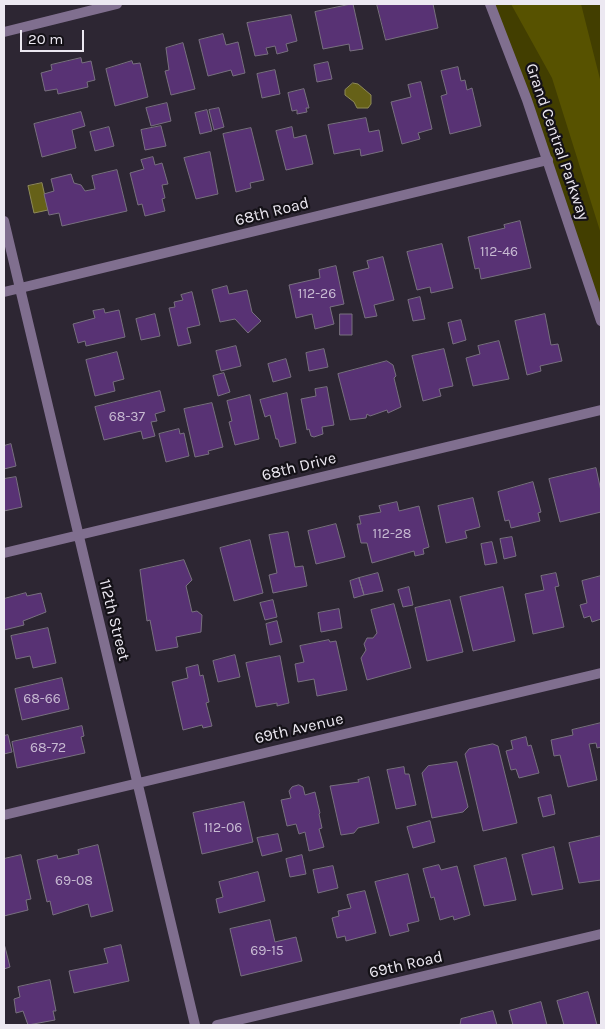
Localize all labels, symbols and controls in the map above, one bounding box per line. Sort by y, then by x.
scale bar [22,20,86,52]
text: 20 m [28,30,63,48]
street label: Grand Central Parkway [521,61,593,223]
street label: 68th Road [233,194,311,230]
house number: 112-46 [480,244,518,260]
house number: 112-26 [298,286,336,302]
house number: 68-37 [109,409,145,425]
street label: 68th Drive [260,449,338,485]
house number: 112-28 [373,526,411,542]
street label: 112th Street [95,577,133,663]
house number: 68-66 [23,691,61,707]
street label: 69th Avenue [253,709,345,749]
house number: 68-72 [30,740,66,756]
house number: 112-06 [204,820,242,836]
house number: 69-08 [55,873,93,889]
house number: 69-15 [250,943,284,959]
street label: 69th Road [367,947,445,983]

